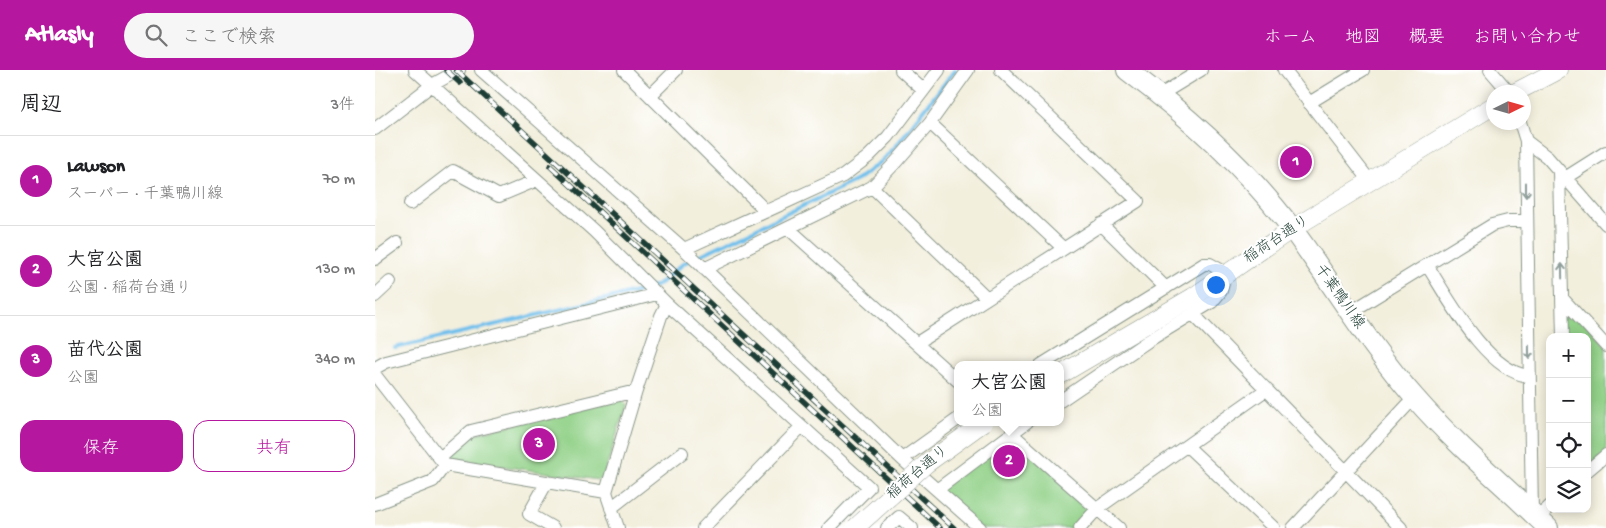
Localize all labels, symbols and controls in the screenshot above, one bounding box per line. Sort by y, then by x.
search box [124,13,474,58]
text: Atlasly [25,21,94,50]
icon: search [142,21,170,49]
text: ここで検索 [182,27,277,50]
text: ホーム [1264,28,1317,49]
text: 地図 [1345,28,1381,49]
text: 概要 [1409,28,1445,49]
text: お問い合わせ [1473,28,1581,49]
north arrow [1486,85,1531,130]
text: 周辺 [20,94,62,119]
text: 3件 [331,97,355,116]
pin: 1 [1280,143,1312,181]
text: Lawson [67,156,125,179]
text: 1 [33,171,39,190]
text: 70 m [322,171,355,190]
one-way arrow [1521,182,1531,198]
text: スーパー · 千葉鴨川線 [67,186,223,205]
street label: 稲荷台通り [1240,211,1313,268]
text: 大宮公園 [67,250,143,273]
text: 2 [32,261,40,280]
text: 130 m [316,261,355,280]
street label: 千葉鴨川線 [1310,261,1369,333]
one-way arrow [1557,263,1566,279]
your location [1203,272,1229,298]
text: 公園 · 稲荷台通り [67,280,192,299]
map controls [1546,333,1591,513]
button: + [1546,333,1591,378]
text: 苗代公園 [67,340,143,363]
one-way arrow [1524,344,1533,360]
text: 3 [32,351,40,370]
text: 340 m [315,351,355,370]
popup [954,361,1064,426]
text: 公園 [67,370,99,389]
text: 大宮公園 [971,373,1047,396]
button: − [1546,378,1591,423]
text: 公園 [971,403,1003,422]
button: 保存 [20,420,183,472]
button: 共有 [193,420,355,472]
button: locate [1546,423,1591,468]
pin: 3 [523,425,555,463]
street label: 稲荷台通り [883,441,953,504]
pin: 2 [993,442,1025,480]
button: layers [1546,468,1591,513]

